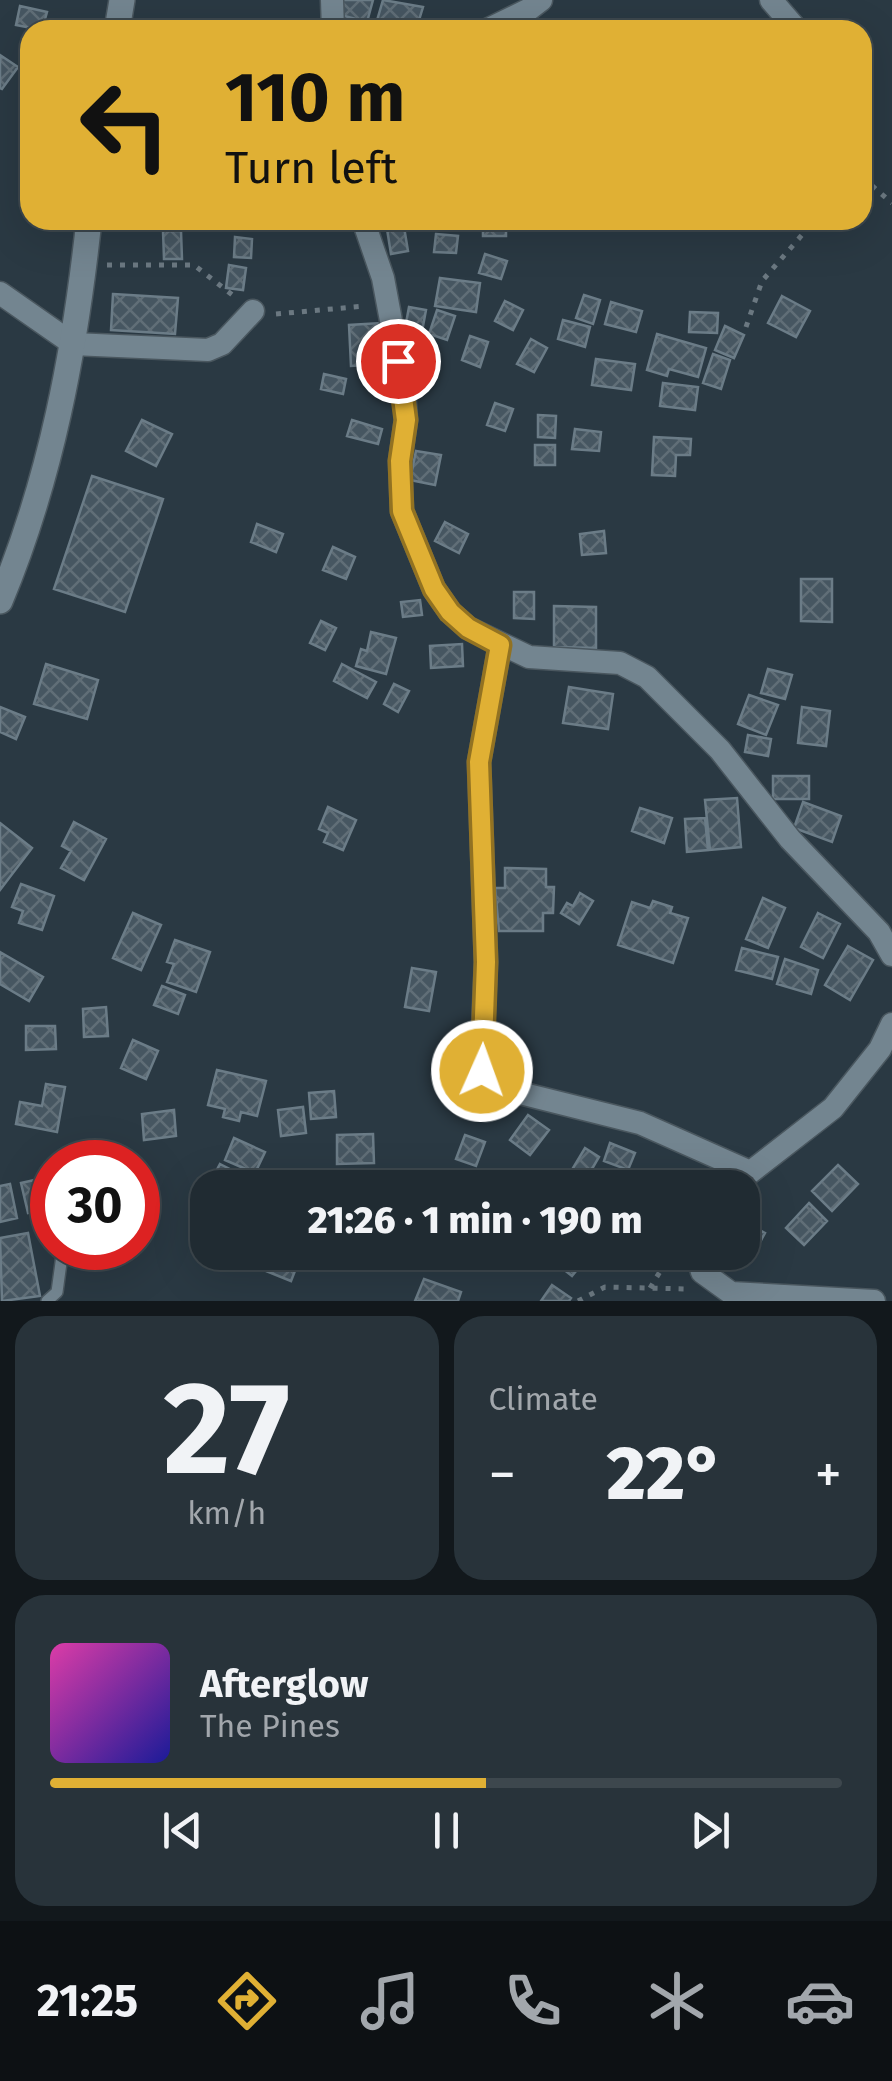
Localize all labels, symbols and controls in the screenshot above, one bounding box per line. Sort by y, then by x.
text: 110 m [225,56,405,140]
icon: left [60,60,190,190]
text: Turn left [225,141,397,195]
pin [356,319,441,404]
icon: arrive [371,334,426,389]
position arrow [430,1019,534,1123]
speed limit sign: 30 [30,1140,160,1270]
text: 21:26 · 1 min · 190 m [308,1197,642,1243]
text: 27 [163,1351,290,1507]
text: Climate [489,1380,598,1418]
text: 22° [607,1429,724,1519]
text: − [489,1442,516,1508]
text: + [815,1442,842,1508]
text: km/h [187,1494,266,1532]
text: Afterglow [200,1661,368,1707]
text: The Pines [200,1707,340,1745]
icon: previous [155,1803,210,1858]
icon: pause [419,1803,474,1858]
icon: next [683,1803,738,1858]
icon: directions [212,1966,282,2036]
icon: music [355,1966,425,2036]
icon: phone [498,1966,568,2036]
icon: climate [642,1966,712,2036]
icon: car [785,1966,855,2036]
text: 21:25 [37,1974,138,2028]

